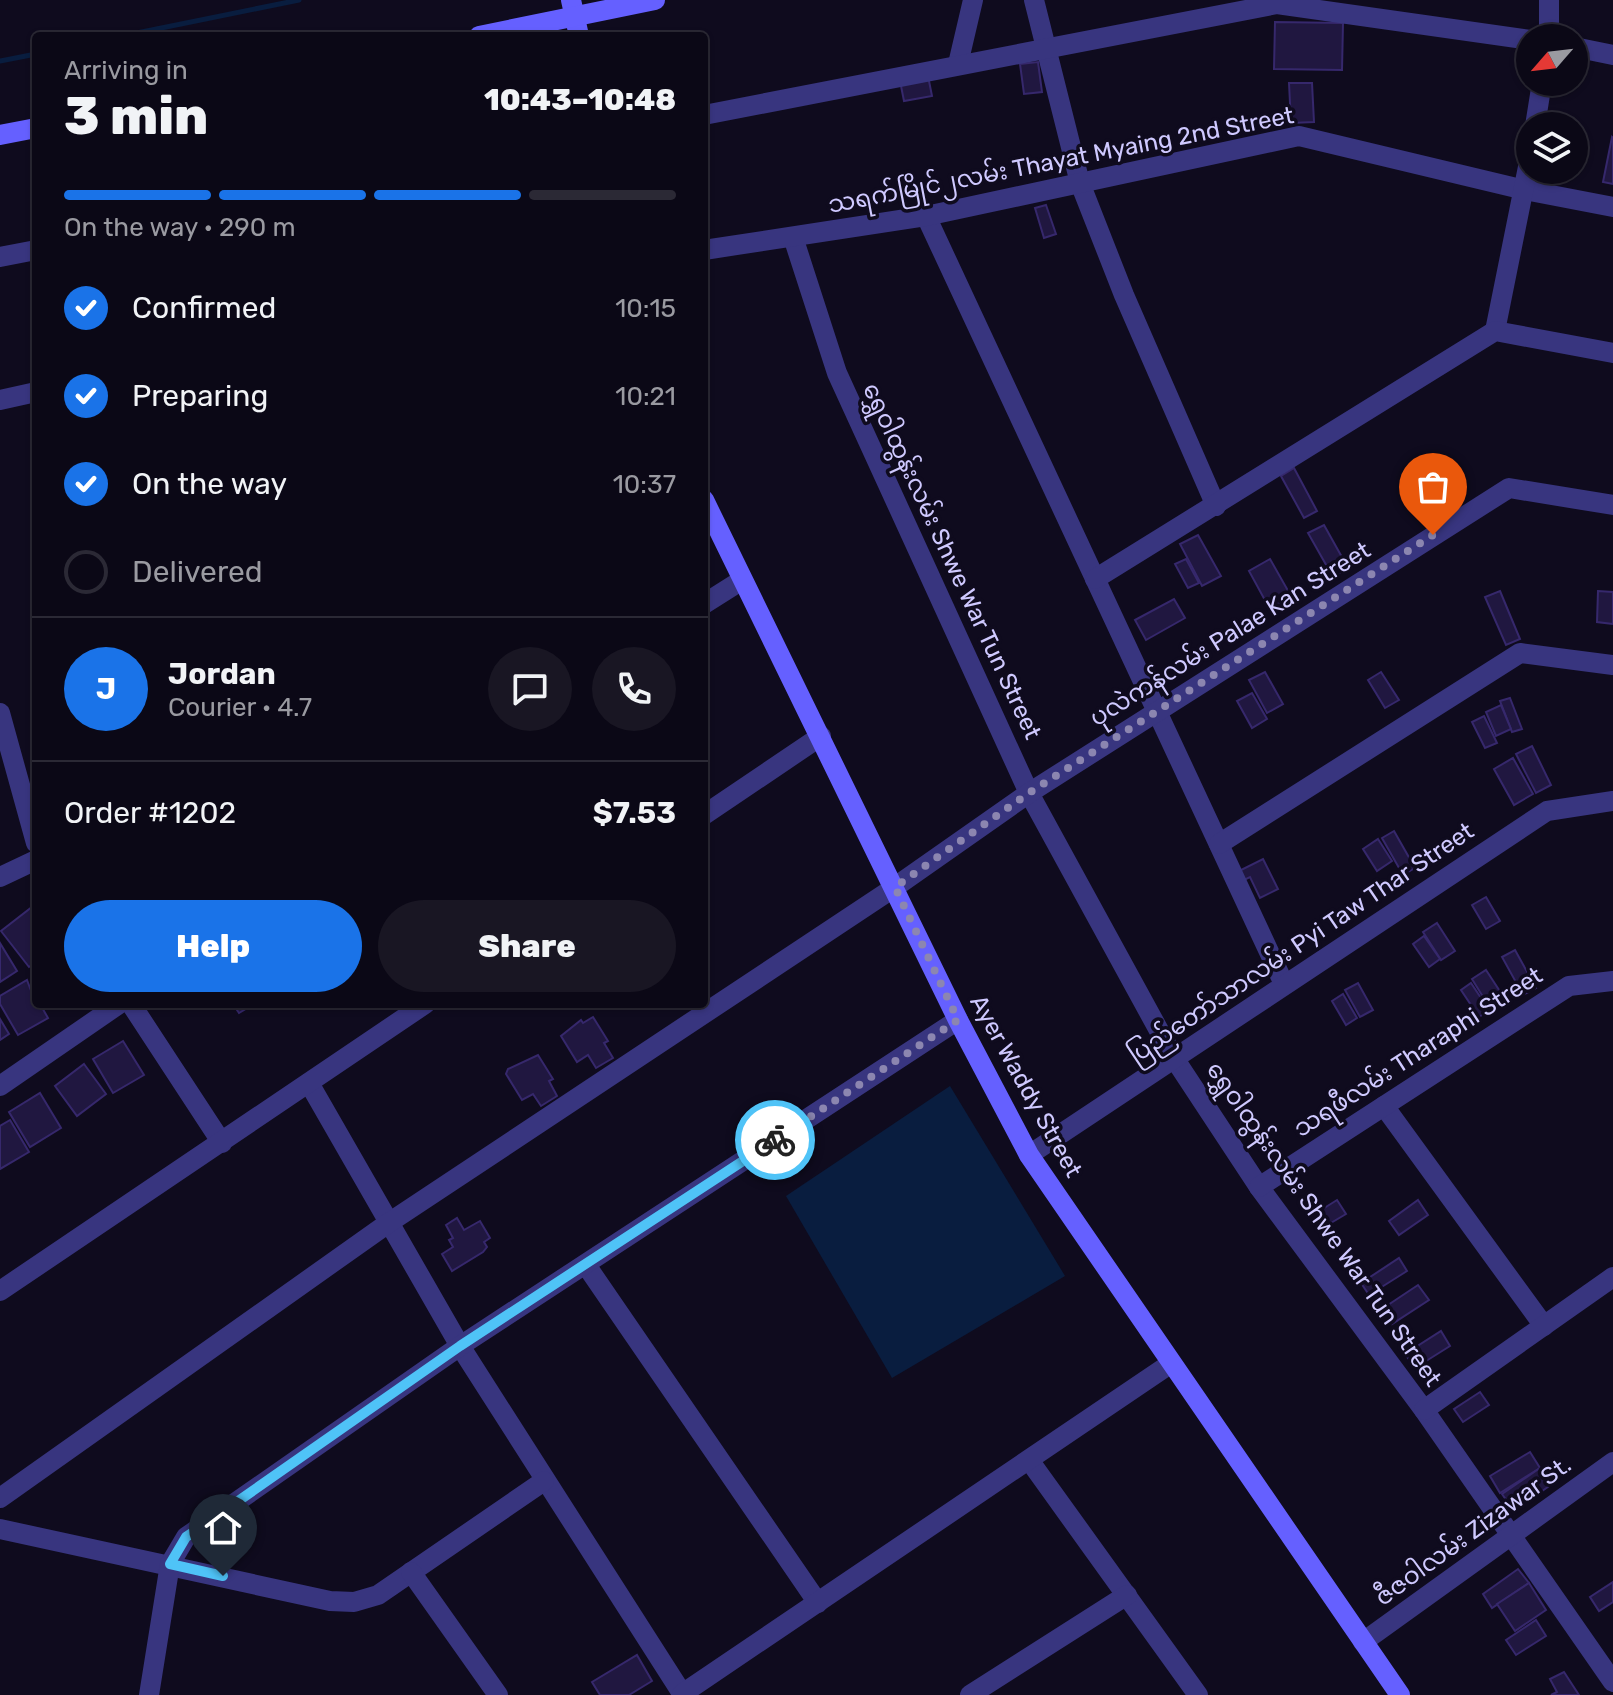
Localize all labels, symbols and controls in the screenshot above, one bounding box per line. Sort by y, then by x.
north arrow [1516,24,1588,96]
map controls [1516,24,1588,184]
text: Arriving in [64,55,188,86]
text: 10:43–10:48 [484,82,676,118]
text: 3 min [64,85,208,147]
street label: သရက်မြိုင်၂လမ်း Thayat Myaing 2nd Street [825,99,1297,224]
button: layers [1516,112,1588,184]
text: On the way · 290 m [64,212,296,243]
icon: check [64,286,108,330]
text: Confirmed [132,290,276,326]
text: 10:15 [615,293,676,324]
icon: check [64,374,108,418]
text: Preparing [132,378,268,414]
street label: ရွှေဝါထွန်းလမ်း Shwe War Tun Street [852,378,1049,746]
text: 10:21 [615,381,676,412]
pin [1399,453,1467,535]
icon: check [64,462,108,506]
icon: bag [1411,465,1455,509]
text: On the way [132,466,287,502]
text: 10:37 [613,469,676,500]
street label: ပုလဲကန်လမ်း Palae Kan Street [1084,534,1378,736]
text: Delivered [132,554,263,590]
button: chat [488,647,572,731]
button: phone [592,647,676,731]
text: Jordan [168,656,276,692]
text: J [96,671,116,707]
text: Courier · 4.7 [168,692,312,723]
text: Order #1202 [64,795,236,831]
text: $7.53 [593,795,676,831]
street label: ပြည်တော်သာလမ်း Pyi Taw Thar Street [1122,815,1482,1073]
button: Help [64,900,362,992]
button: Share [378,900,676,992]
street label: သရဖီလမ်း Tharaphi Street [1287,959,1550,1147]
street label: Ayer Waddy Street [964,990,1088,1182]
street label: ရွှေဝါထွန်းလမ်း Shwe War Tun Street [1197,1055,1449,1394]
courier [735,1100,815,1180]
icon: bike [753,1118,797,1162]
street label: ဇီဇဝါလမ်း Zizawar St. [1368,1449,1576,1612]
pin [189,1494,257,1576]
icon: home [201,1506,245,1550]

